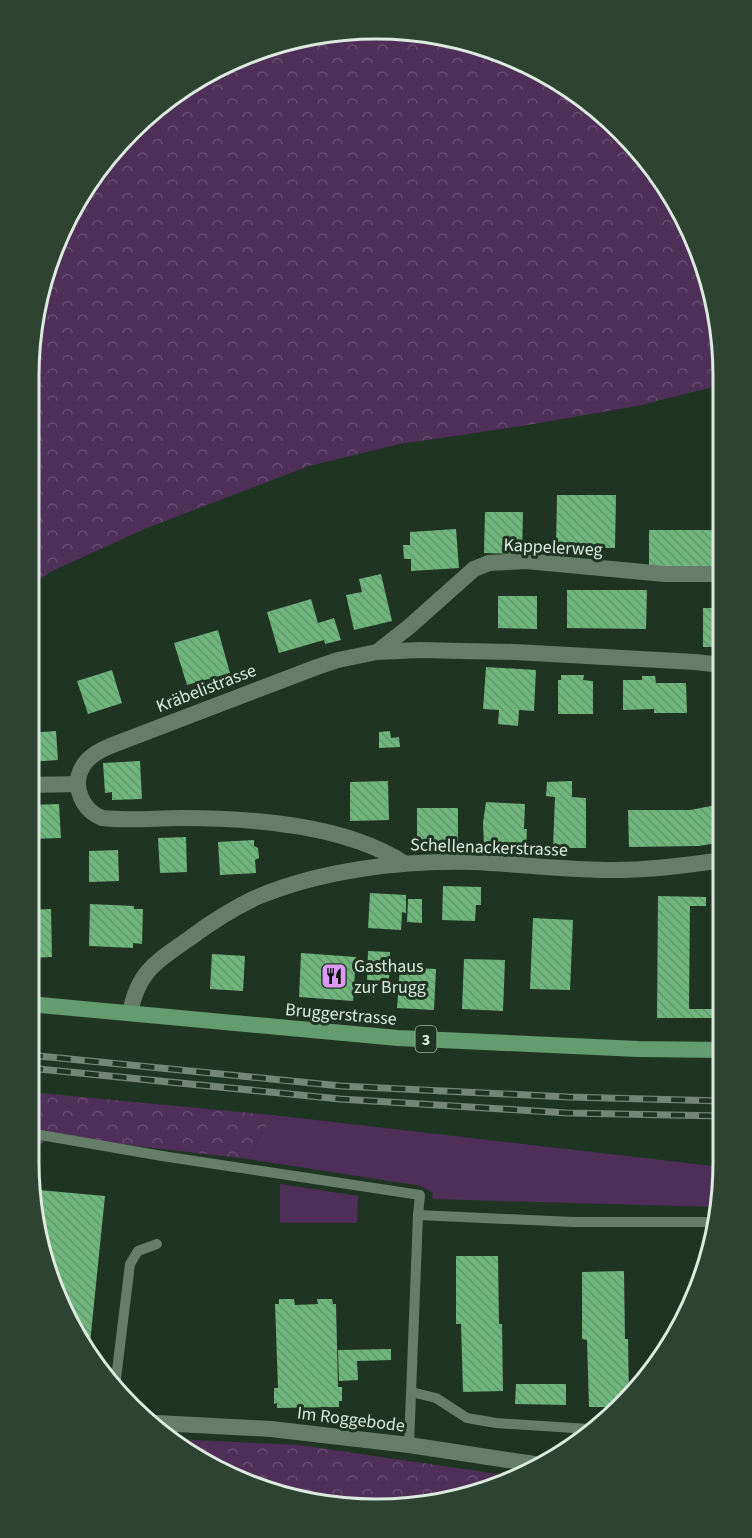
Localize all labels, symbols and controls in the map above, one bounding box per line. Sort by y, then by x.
street label: Kappelerweg [503,532,603,563]
street label: Kräbelistrasse [153,658,260,719]
street label: Schellenackerstrasse [410,832,568,863]
place label: Gasthaus zur Brugg [354,954,426,1000]
restaurant icon: Gasthaus zur Brugg [319,961,349,991]
street label: Bruggerstrasse [284,997,398,1032]
road number: 3 [416,1026,436,1052]
street label: Im Roggebode [296,1400,406,1439]

